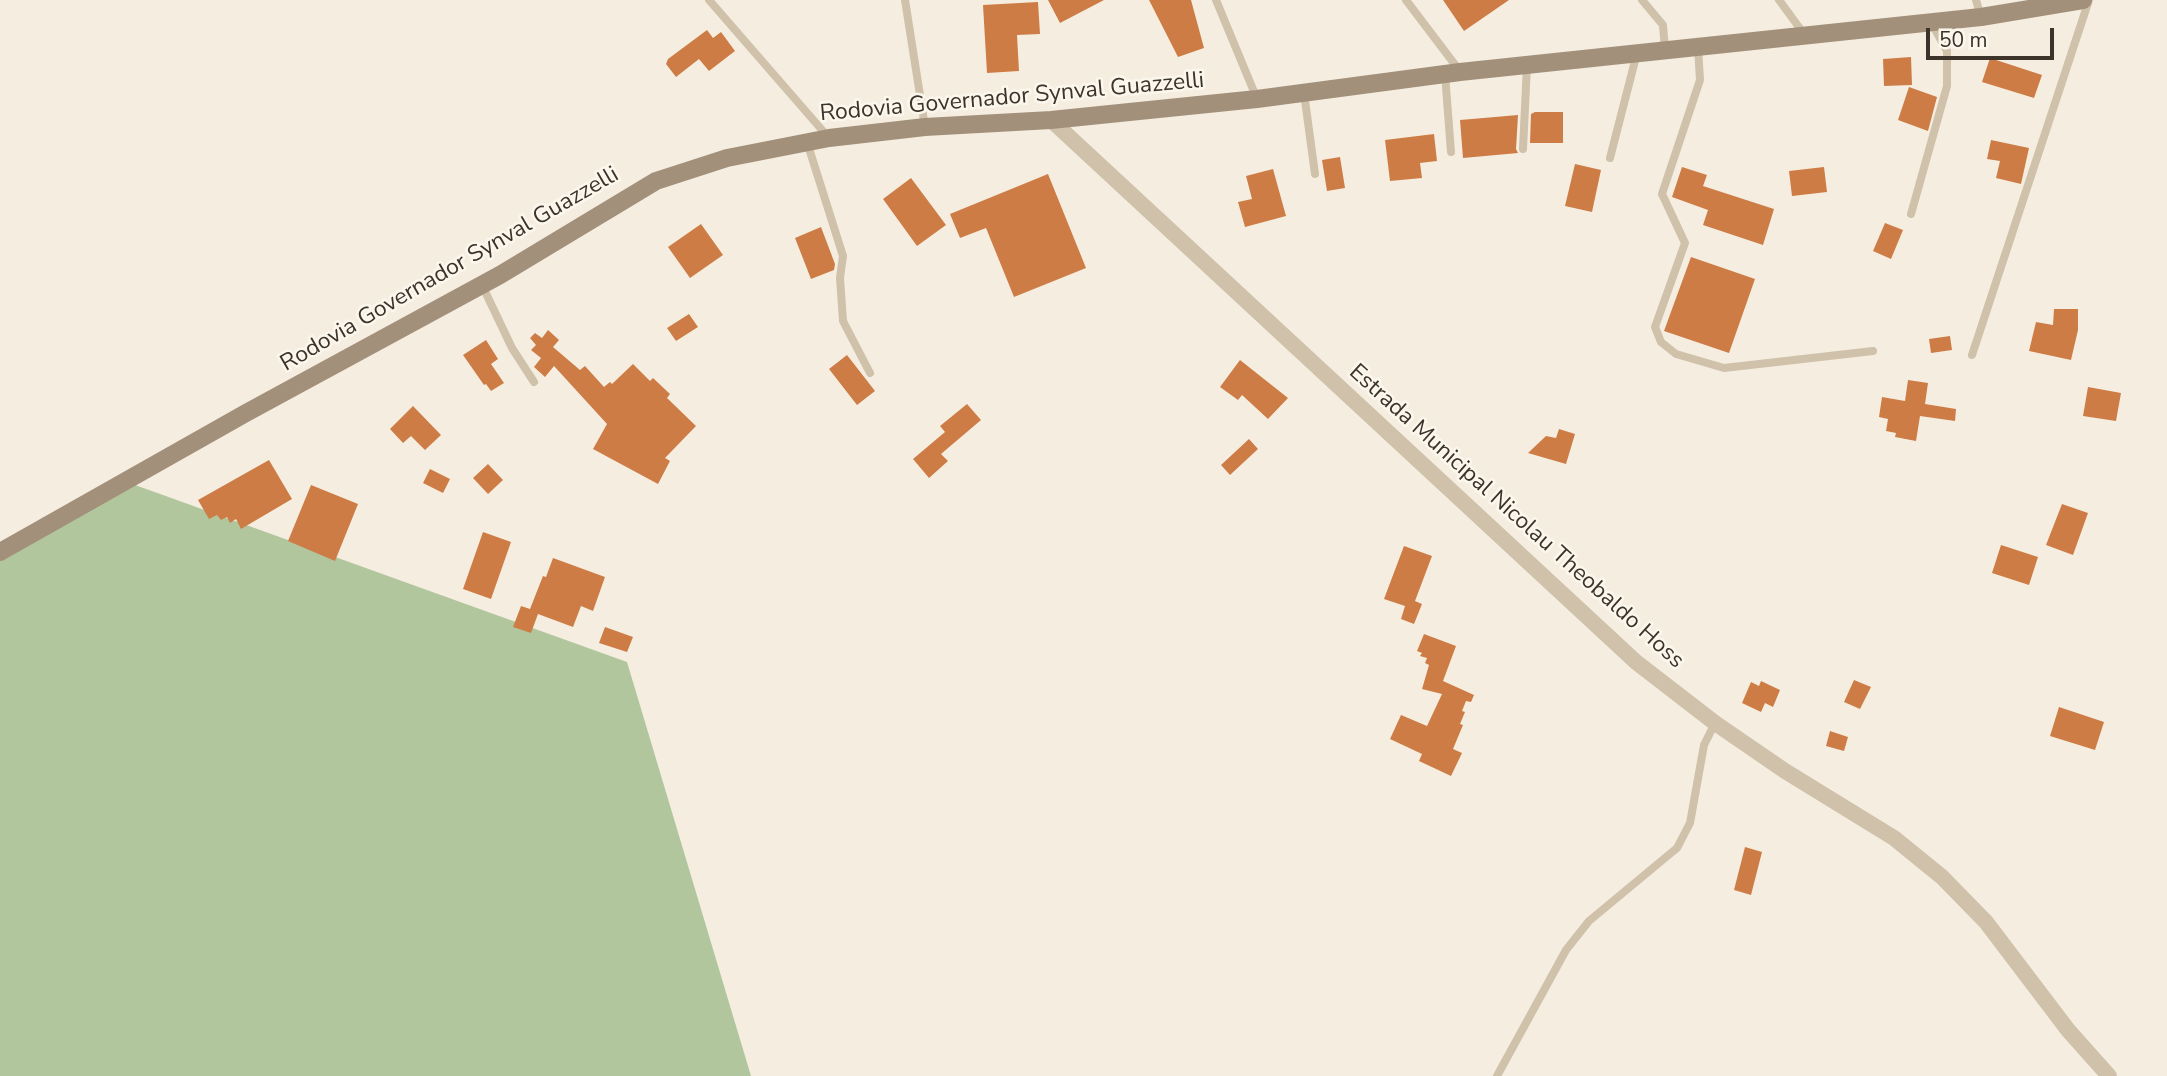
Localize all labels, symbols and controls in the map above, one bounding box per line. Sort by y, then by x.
scale bar [1929,14,2057,58]
text: 50 m [1939,26,1988,54]
street label: Rodovia Governador Synval Guazzelli [819,67,1205,129]
street label: Rodovia Governador Synval Guazzelli [276,162,624,378]
street label: Estrada Municipal Nicolau Theobaldo Hoss [1343,359,1689,675]

